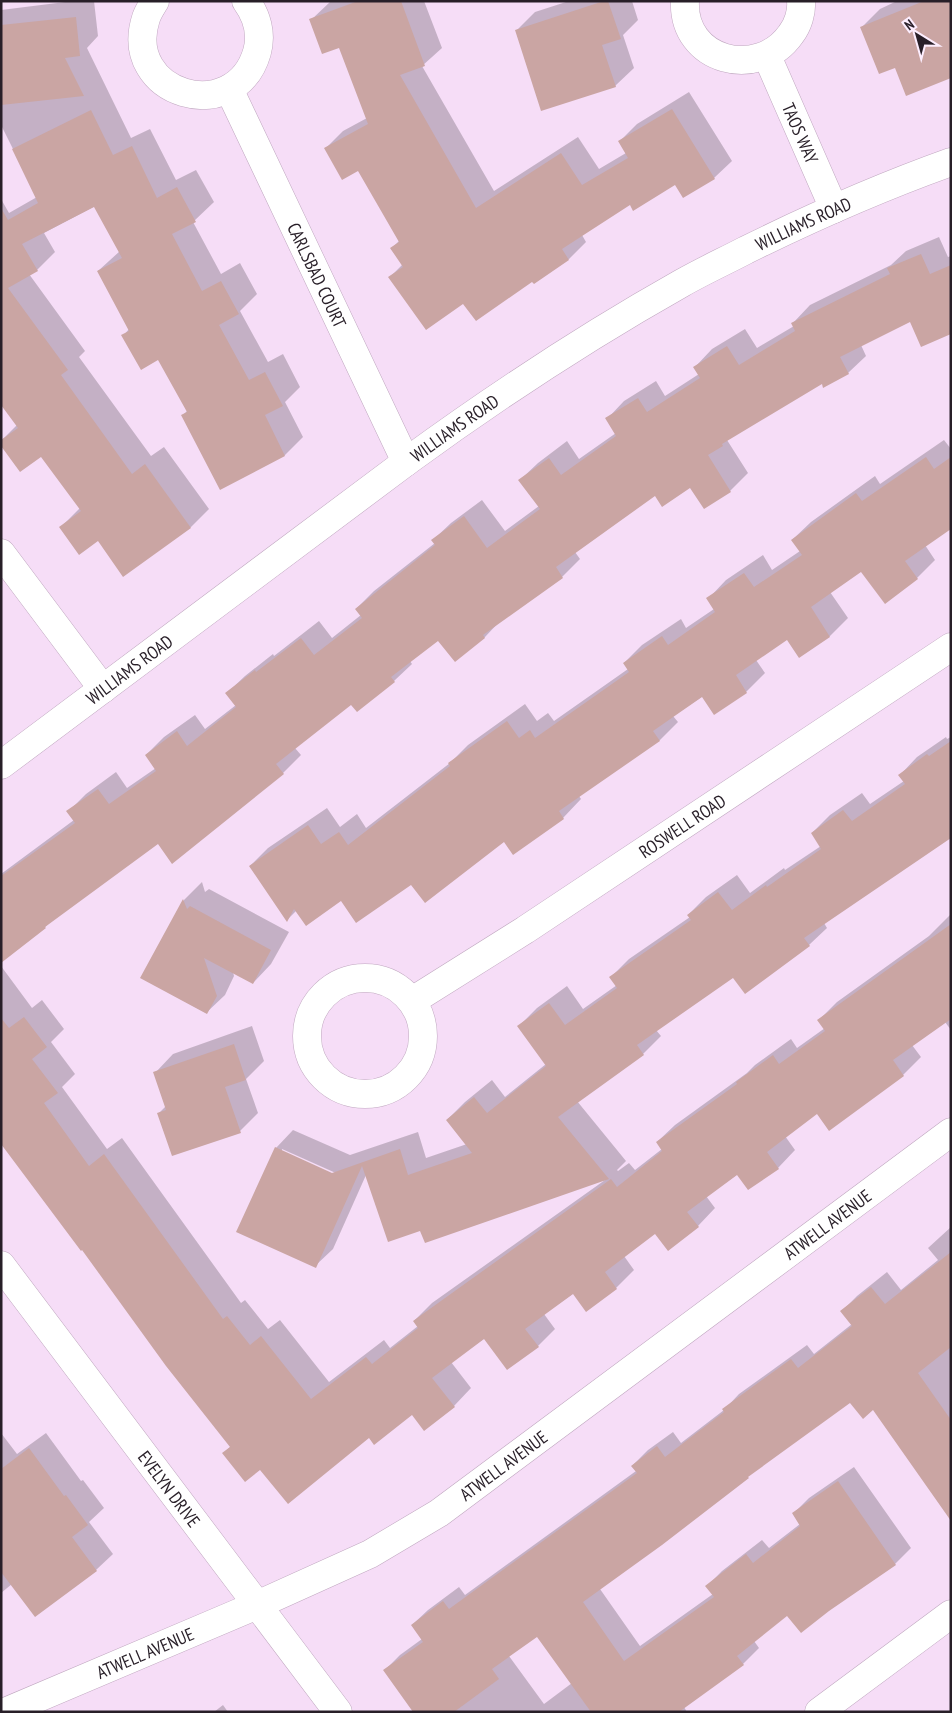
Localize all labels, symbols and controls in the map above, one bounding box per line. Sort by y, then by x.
north arrow [892,10,942,60]
text: N [901,15,918,34]
street label: TAOS WAY [777,99,824,167]
street label: WILLIAMS ROAD [752,191,854,255]
street label: CARLSBAD COURT [283,219,352,331]
street label: WILLIAMS ROAD [406,389,503,467]
street label: WILLIAMS ROAD [81,629,177,709]
street label: ROSWELL ROAD [634,789,730,863]
street label: ATWELL AVENUE [779,1184,876,1264]
street label: ATWELL AVENUE [455,1425,552,1505]
street label: EVELYN DRIVE [133,1446,206,1531]
street label: ATWELL AVENUE [93,1622,197,1683]

